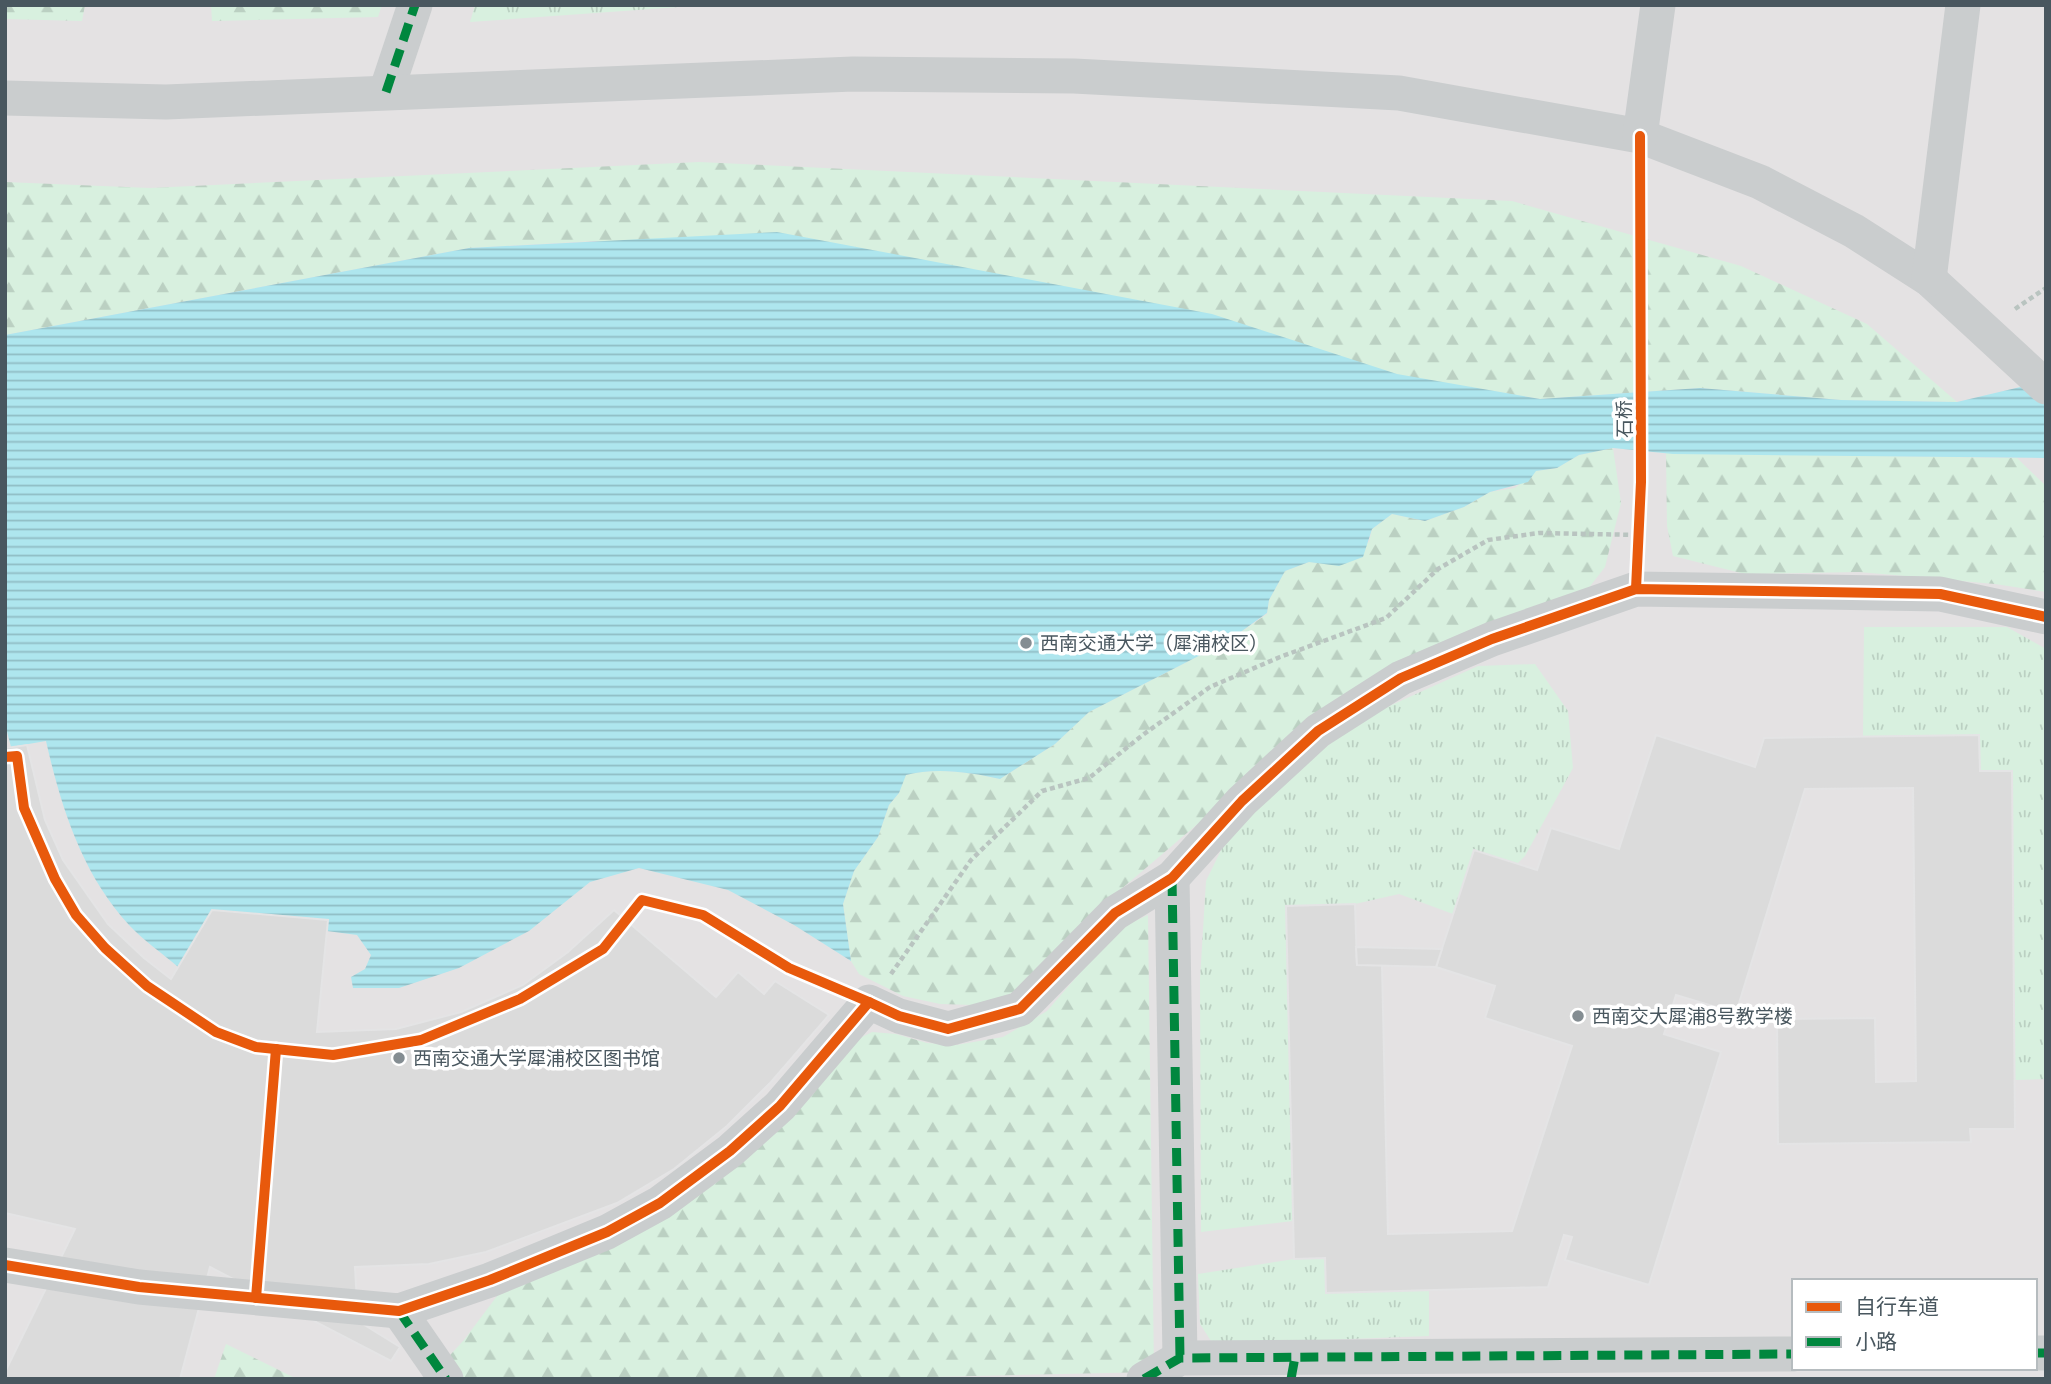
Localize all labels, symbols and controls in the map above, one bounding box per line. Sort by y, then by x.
street label: 石桥 [1609,400,1638,438]
place label: 西南交通大学（犀浦校区） [1040,628,1268,657]
marker: 西南交通大学（犀浦校区） [1018,635,1034,651]
place label: 西南交大犀浦8号教学楼 [1592,1001,1793,1030]
marker: 西南交大犀浦8号教学楼 [1570,1008,1586,1024]
place label: 西南交通大学犀浦校区图书馆 [413,1043,660,1072]
marker: 西南交通大学犀浦校区图书馆 [391,1050,407,1066]
legend [1792,1279,2037,1370]
text: 自行车道 [1855,1290,1939,1322]
text: 小路 [1855,1325,1897,1357]

